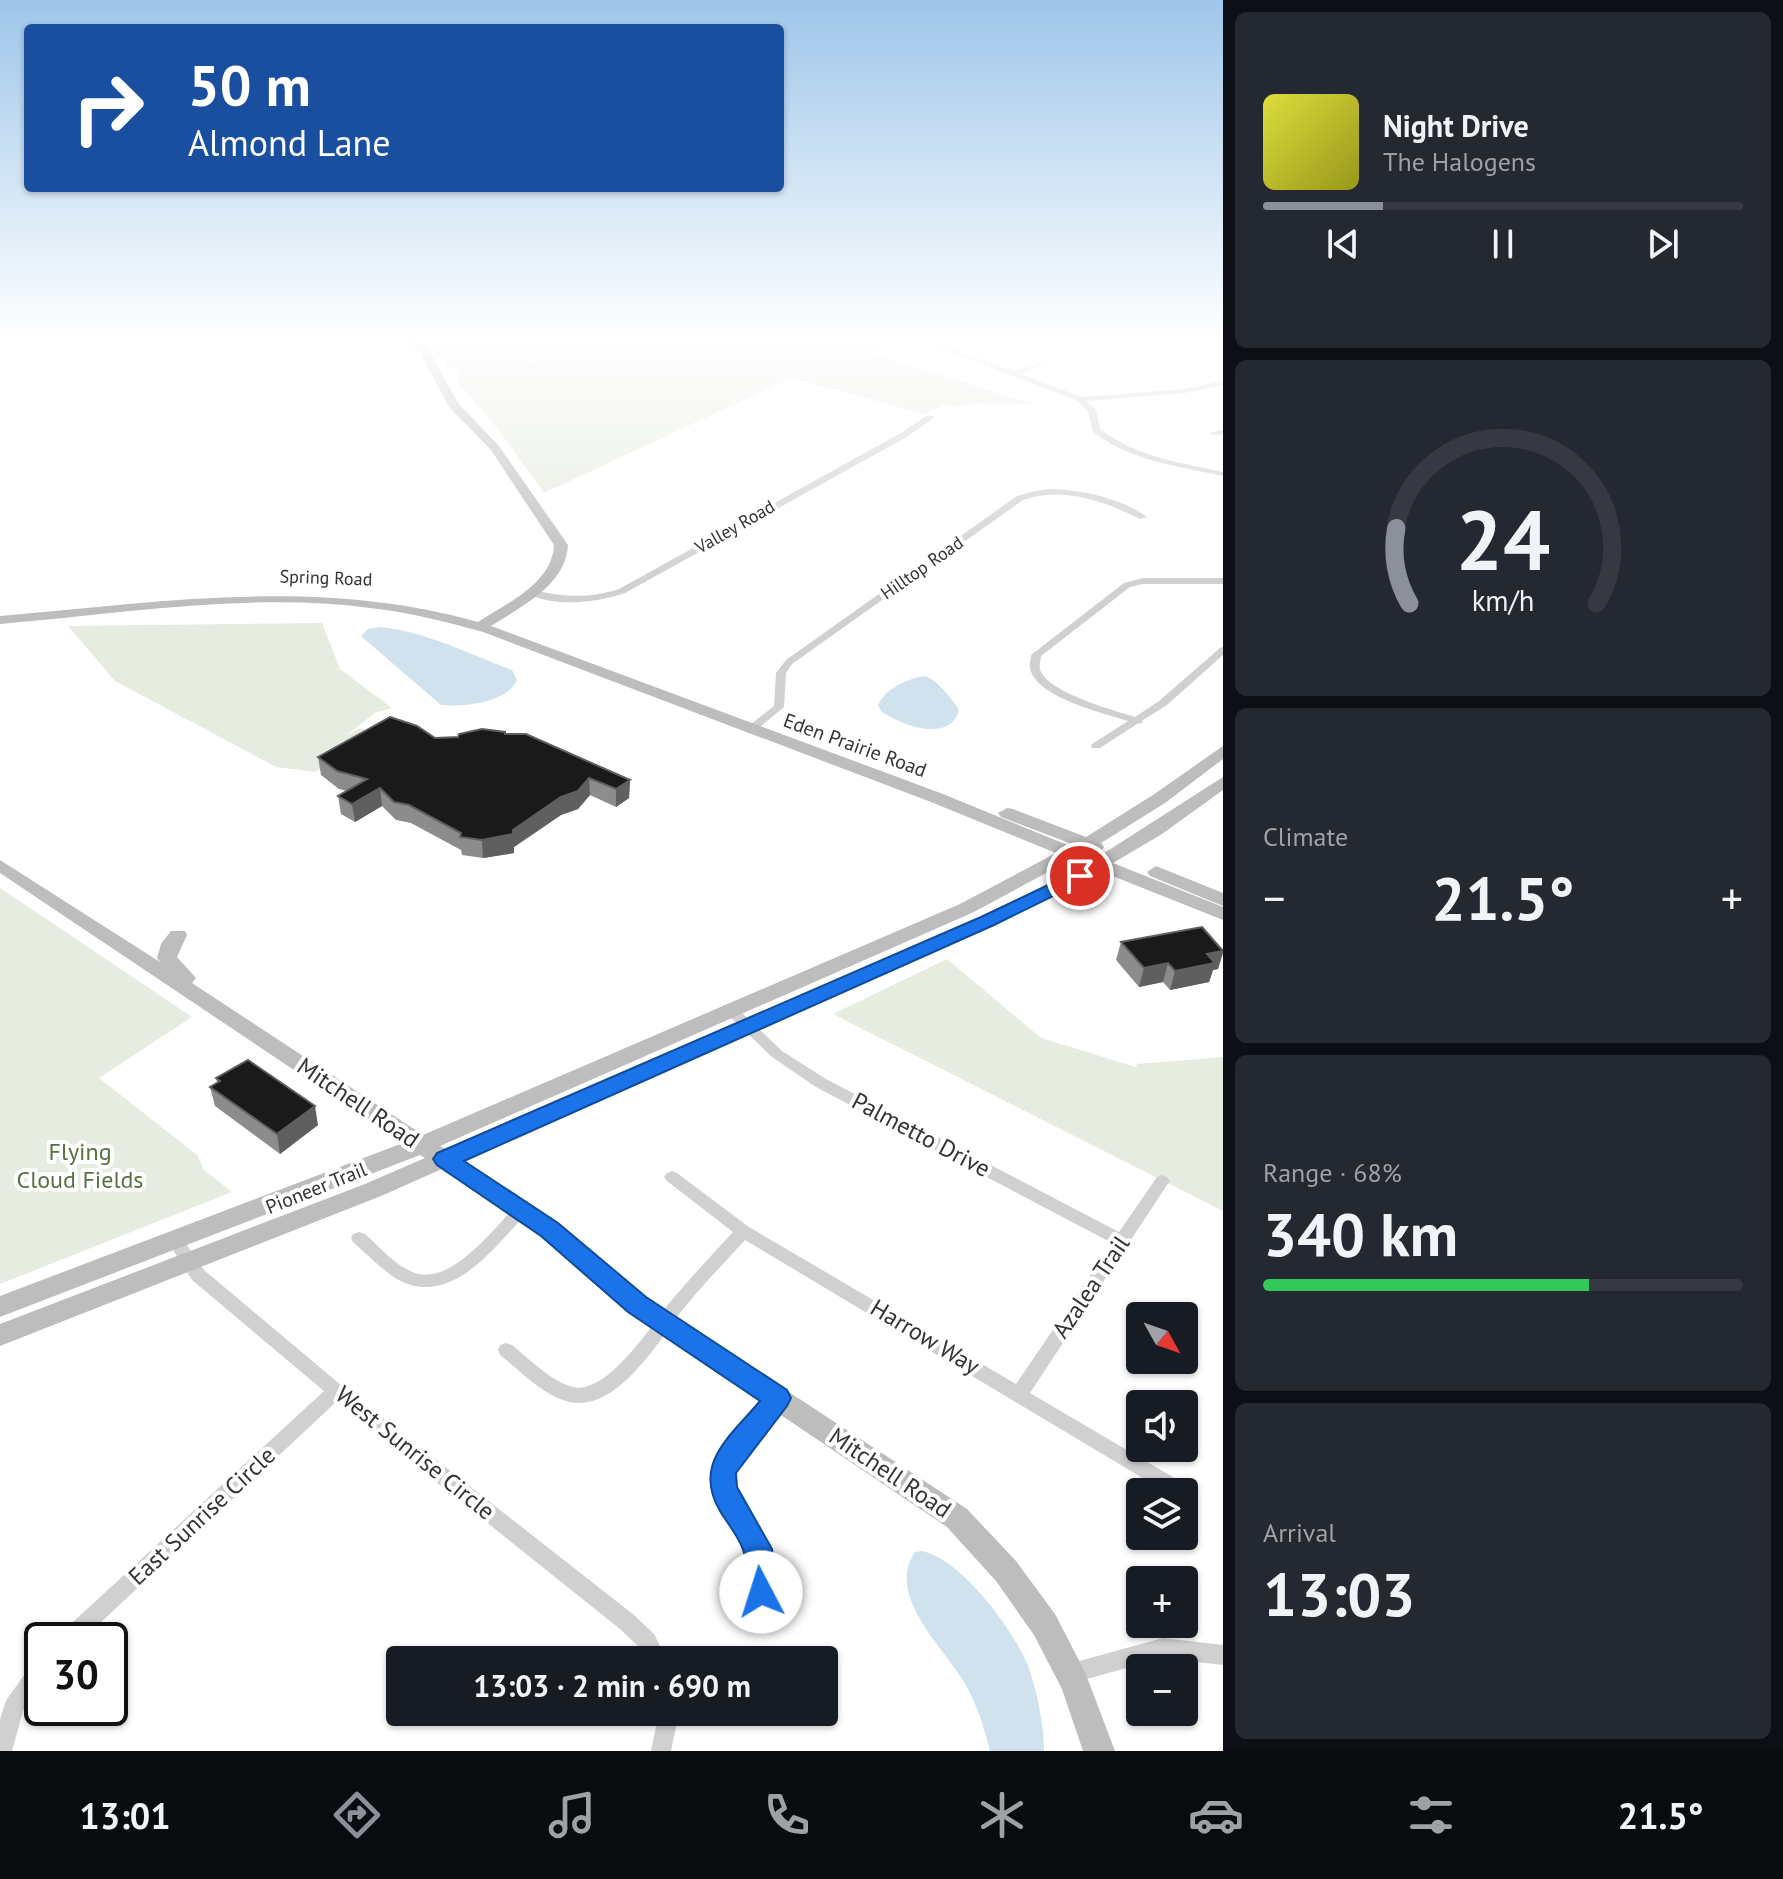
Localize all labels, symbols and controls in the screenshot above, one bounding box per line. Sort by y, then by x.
text: 50 m [188,49,311,121]
icon: right [56,56,160,160]
text: Night Drive [1383,106,1529,145]
text: Almond Lane [188,119,391,166]
text: The Halogens [1383,145,1536,178]
icon: previous [1321,222,1365,266]
icon: pause [1481,222,1525,266]
icon: next [1641,222,1685,266]
text: 24 [1456,484,1550,592]
street label: Valley Road [690,495,779,559]
street label: Hilltop Road [876,531,967,604]
street label: Spring Road [279,564,373,591]
text: km/h [1472,582,1534,619]
street label: Eden Prairie Road [780,707,930,783]
text: Climate [1263,820,1348,853]
pin [1046,842,1114,910]
icon: arrive [1058,854,1102,898]
text: 21.5° [1431,859,1575,937]
text: − [1263,869,1285,926]
text: + [1721,869,1743,926]
street label: Mitchell Road [291,1050,425,1155]
street label: Palmetto Drive [847,1085,996,1184]
park label: Flying Cloud Fields [17,1136,143,1195]
street label: Pioneer Trail [262,1156,370,1220]
text: Range · 68% [1263,1156,1402,1189]
text: 340 km [1263,1195,1458,1273]
street label: Azalea Trail [1045,1229,1136,1344]
street label: Harrow Way [865,1292,986,1381]
north arrow [1126,1302,1198,1374]
map controls [1126,1302,1198,1726]
street label: West Sunrise Circle [329,1379,501,1526]
button: sound [1126,1390,1198,1462]
street label: Mitchell Road [823,1420,957,1525]
street label: East Sunrise Circle [122,1440,282,1592]
button: layers [1126,1478,1198,1550]
text: Arrival [1263,1516,1336,1549]
position arrow [719,1550,803,1634]
text: 13:03 [1263,1555,1415,1633]
button: + [1126,1566,1198,1638]
speed limit sign: 30 [24,1622,128,1726]
button: − [1126,1654,1198,1726]
text: 13:03 · 2 min · 690 m [473,1666,751,1705]
icon: directions [329,1787,385,1843]
icon: music [544,1787,600,1843]
icon: phone [759,1787,815,1843]
icon: climate [974,1787,1030,1843]
icon: car [1188,1787,1244,1843]
icon: filters [1403,1787,1459,1843]
text: 13:01 [79,1792,171,1839]
text: 21.5° [1618,1792,1704,1839]

